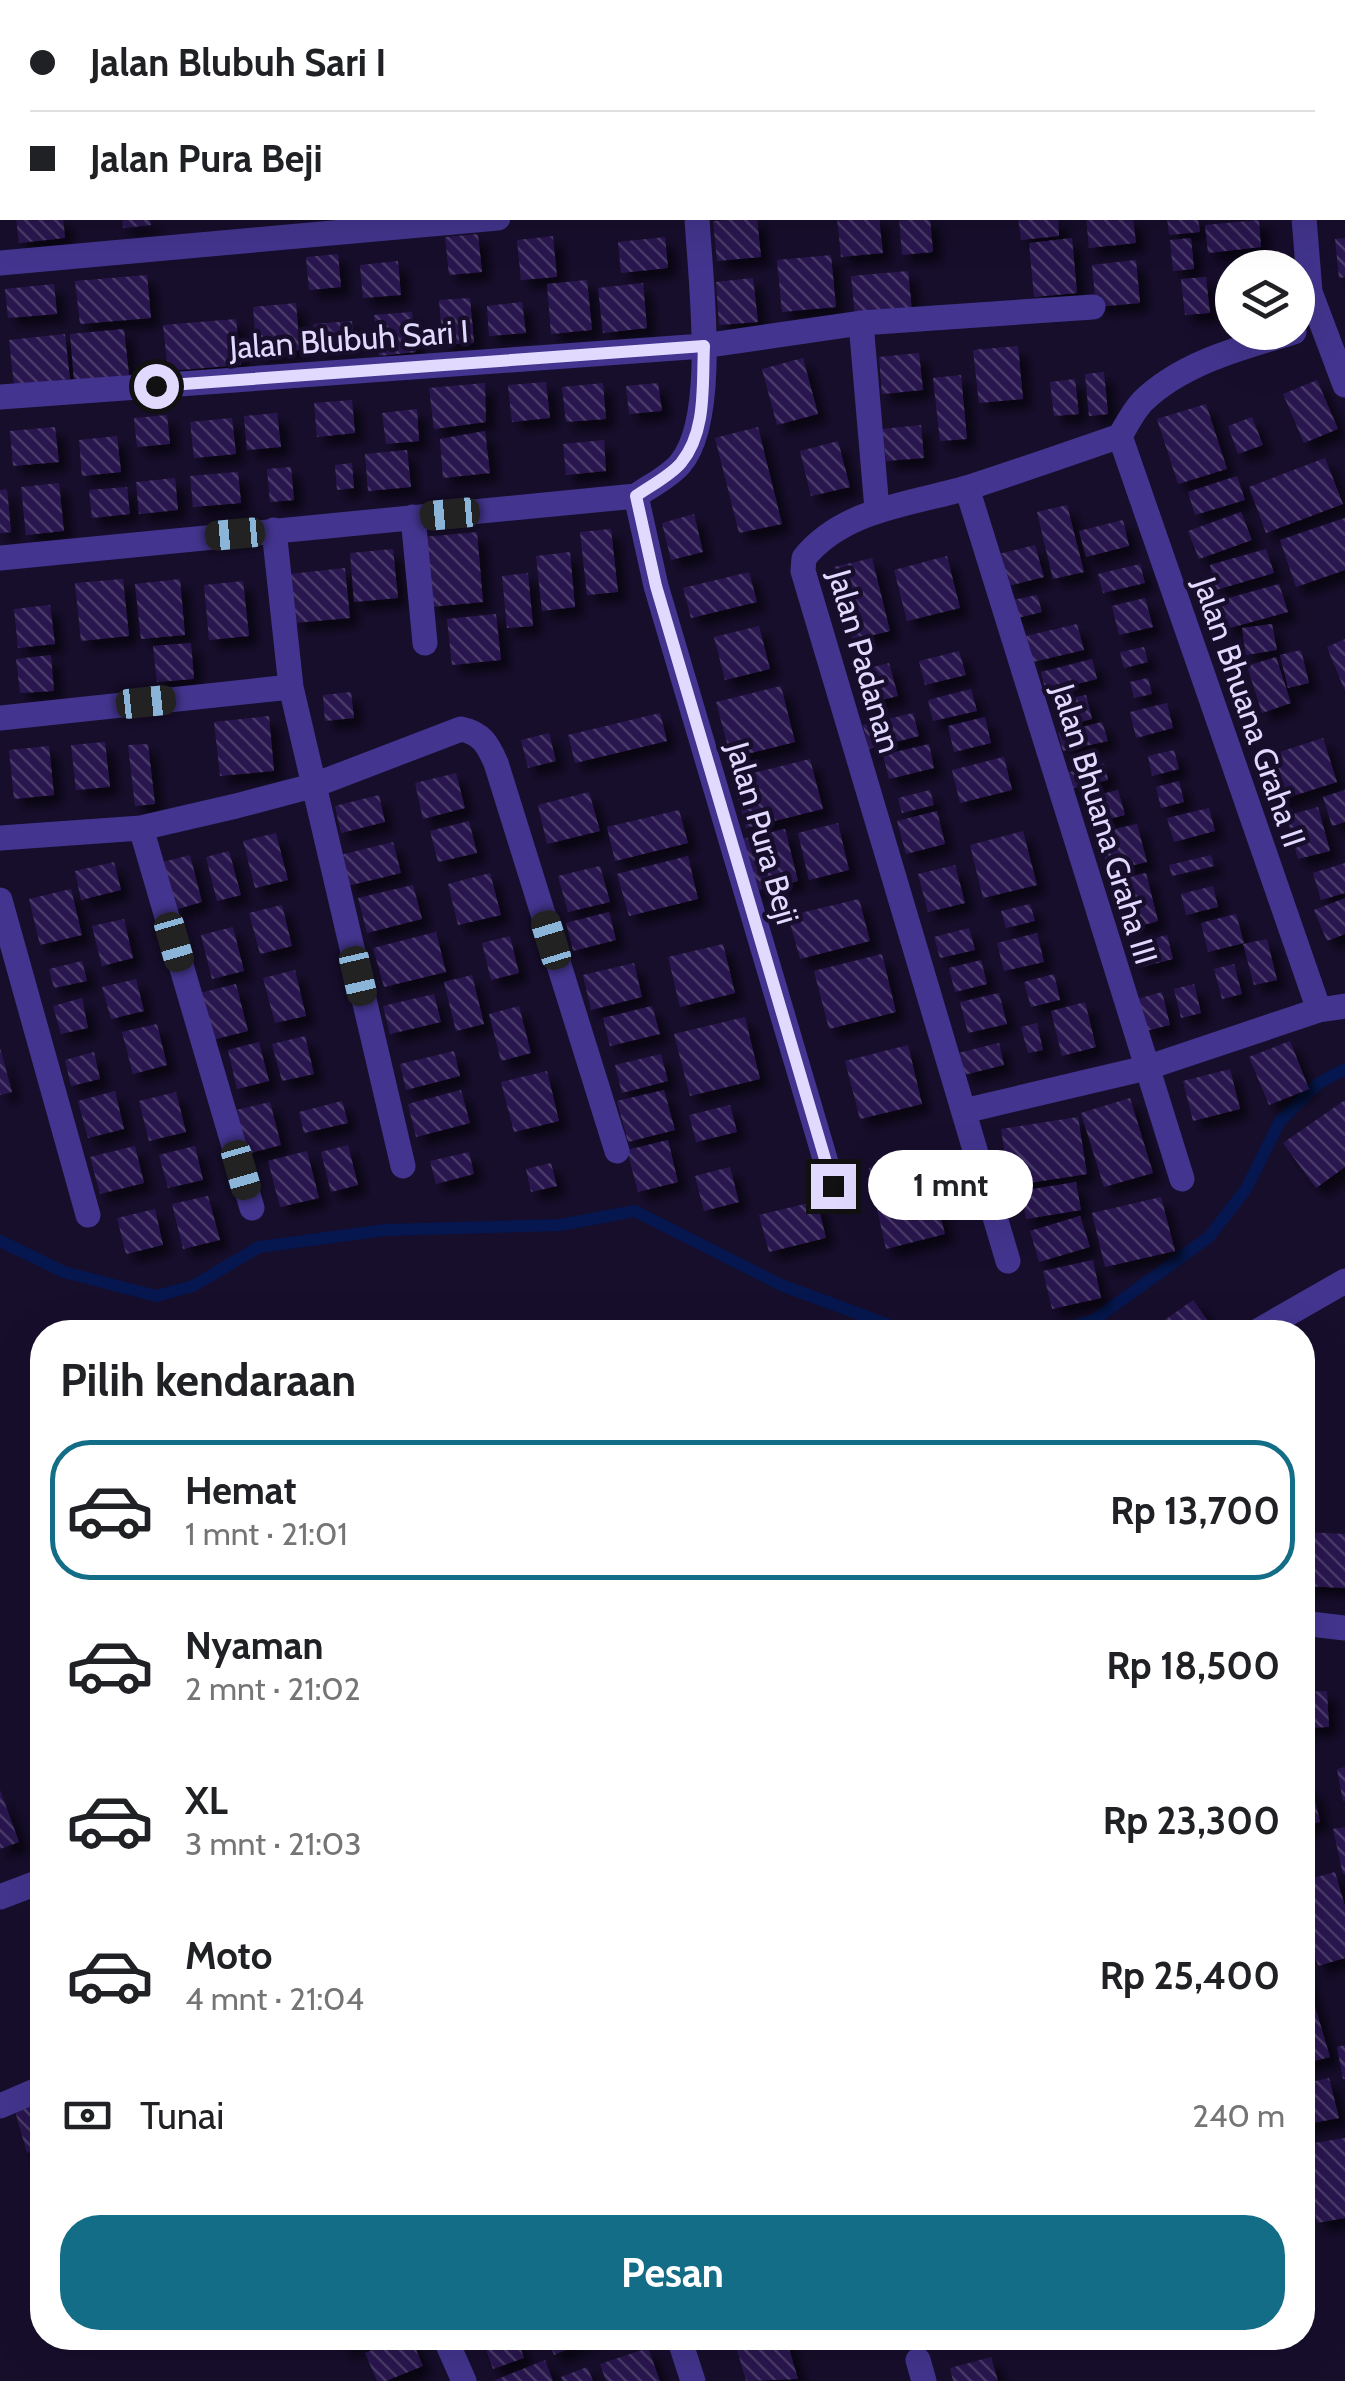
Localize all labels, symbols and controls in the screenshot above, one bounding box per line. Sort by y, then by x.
text: Jalan Blubuh Sari I [90,39,386,86]
text: Jalan Pura Beji [90,135,323,182]
map controls [1215,250,1315,350]
button: layers [1215,250,1315,350]
street label: Jalan Blubuh Sari I [227,311,470,367]
route start [134,364,179,409]
car [419,496,481,532]
car [204,516,266,552]
street label: Jalan Padanan [820,564,910,757]
street label: Jalan Bhuana Graha II [1185,571,1314,852]
street label: Jalan Bhuana Graha III [1044,678,1166,969]
car [115,684,177,720]
street label: Jalan Pura Beji [718,737,808,929]
car [528,907,574,973]
car [151,909,197,975]
car [337,943,379,1009]
car [218,1137,264,1203]
callout: 1 mnt [868,1151,1033,1221]
route end [811,1164,856,1209]
text: 1 mnt [913,1165,988,1204]
text: Pilih kendaraan [60,1353,356,1407]
icon: car [65,1465,155,1555]
text: Hemat [185,1467,297,1514]
text: Rp 13,700 [1110,1487,1280,1534]
text: 1 mnt · 21:01 [185,1514,348,1553]
icon: car [65,1620,155,1710]
text: Nyaman [185,1622,324,1669]
text: Rp 18,500 [1106,1642,1280,1689]
text: 2 mnt · 21:02 [185,1669,360,1708]
icon: car [65,1775,155,1865]
text: XL [185,1777,228,1824]
text: Rp 23,300 [1103,1797,1280,1844]
text: 3 mnt · 21:03 [185,1824,362,1863]
icon: car [65,1930,155,2020]
text: Moto [185,1932,272,1979]
text: Rp 25,400 [1100,1952,1280,1999]
text: 4 mnt · 21:04 [185,1979,364,2018]
icon: cash [60,2088,115,2143]
text: Tunai [140,2092,224,2139]
text: 240 m [1192,2096,1285,2135]
button: Pesan [60,2215,1285,2330]

